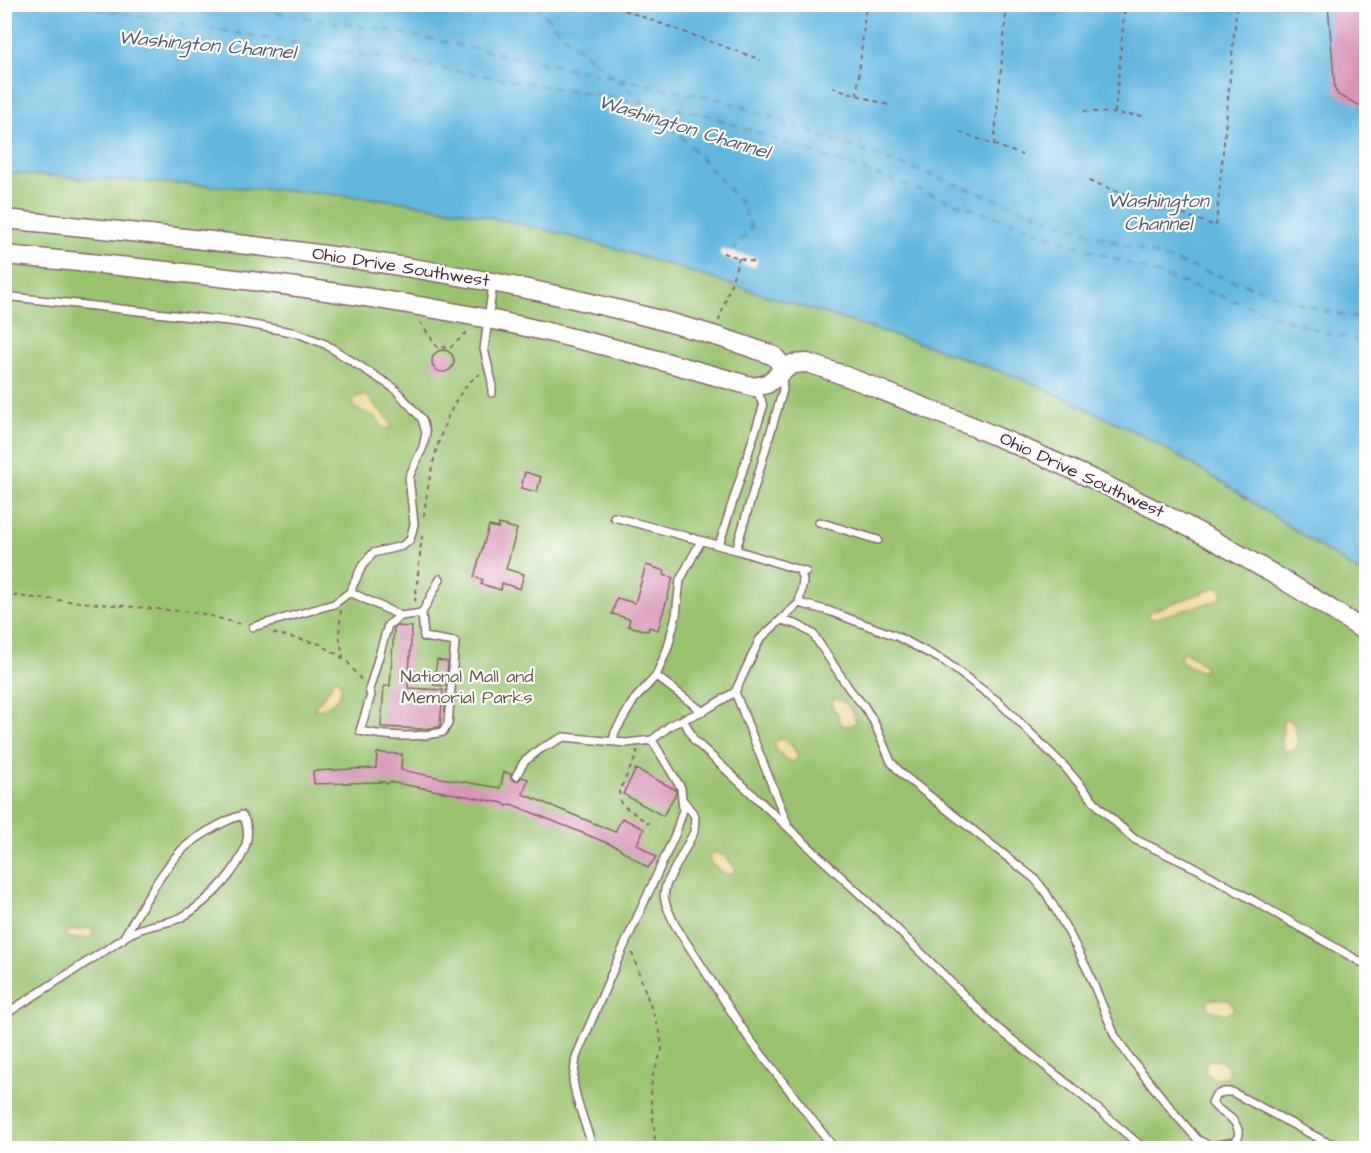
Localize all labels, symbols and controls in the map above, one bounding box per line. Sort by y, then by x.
water label: Washington Channel [117,23,300,68]
water label: Washington Channel [595,88,776,168]
water label: Washington Channel [1107,187,1211,238]
street label: Ohio Drive Southwest [311,241,492,293]
street label: Ohio Drive Southwest [995,426,1169,525]
park label: National Mall and Memorial Parks [400,664,534,710]

